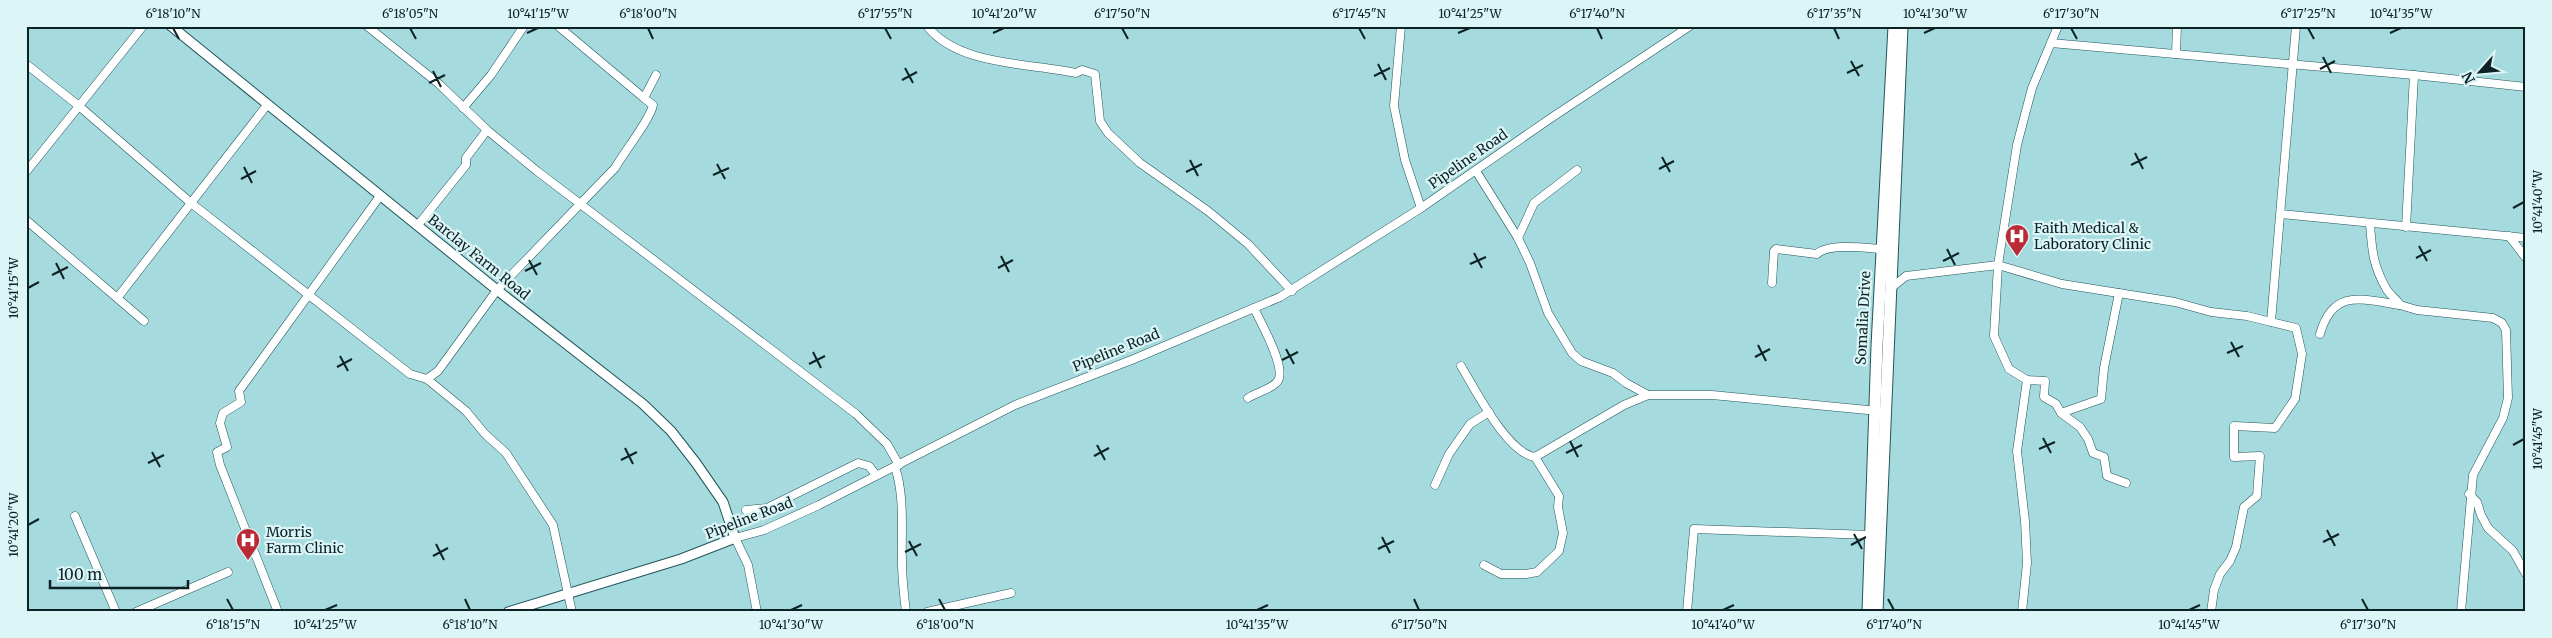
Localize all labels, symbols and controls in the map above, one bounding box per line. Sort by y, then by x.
text: 6°18'10"N [146,6,201,21]
text: 6°18'05"N [382,6,439,21]
text: 10°41'15"W [507,6,570,21]
text: 6°18'00"N [619,6,677,21]
text: 6°17'55"N [858,6,913,21]
text: 10°41'20"W [972,6,1037,21]
text: 6°17'50"N [1094,6,1151,21]
text: 6°17'45"N [1332,6,1386,21]
text: 10°41'25"W [1438,6,1503,21]
text: 6°17'40"N [1569,6,1625,21]
text: 6°17'35"N [1807,6,1862,21]
text: 10°41'30"W [1903,6,1968,21]
text: 6°17'30"N [2043,6,2100,21]
text: 6°17'25"N [2280,6,2336,21]
text: 10°41'35"W [2370,6,2433,21]
north arrow [2454,48,2504,98]
text: N [2458,69,2479,87]
street label: Pipeline Road [1425,125,1511,193]
text: 10°41'40"W [2530,169,2545,234]
street label: Barclay Farm Road [424,210,534,304]
place label: Faith Medical & Laboratory Clinic [2034,219,2151,253]
hospital icon: Faith Medical & Laboratory Clinic [2004,223,2030,257]
text: 10°41'15"W [6,256,21,319]
street label: Somalia Drive [1852,271,1874,365]
street label: Pipeline Road [1070,324,1163,376]
text: 10°41'45"W [2530,407,2545,470]
text: 10°41'20"W [6,492,21,557]
street label: Pipeline Road [703,493,796,543]
place label: Morris Farm Clinic [266,523,344,557]
hospital icon: Morris Farm Clinic [235,527,261,561]
scale bar [50,558,188,590]
text: 100 m [58,565,102,584]
text: 6°18'15"N [206,617,261,632]
text: 10°41'25"W [293,617,358,632]
text: 6°18'10"N [443,617,498,632]
text: 10°41'30"W [759,617,824,632]
text: 6°18'00"N [916,617,974,632]
text: 10°41'35"W [1226,617,1289,632]
text: 6°17'50"N [1391,617,1448,632]
text: 10°41'40"W [1691,617,1756,632]
text: 6°17'40"N [1866,617,1922,632]
text: 10°41'45"W [2158,617,2221,632]
text: 6°17'30"N [2340,617,2397,632]

